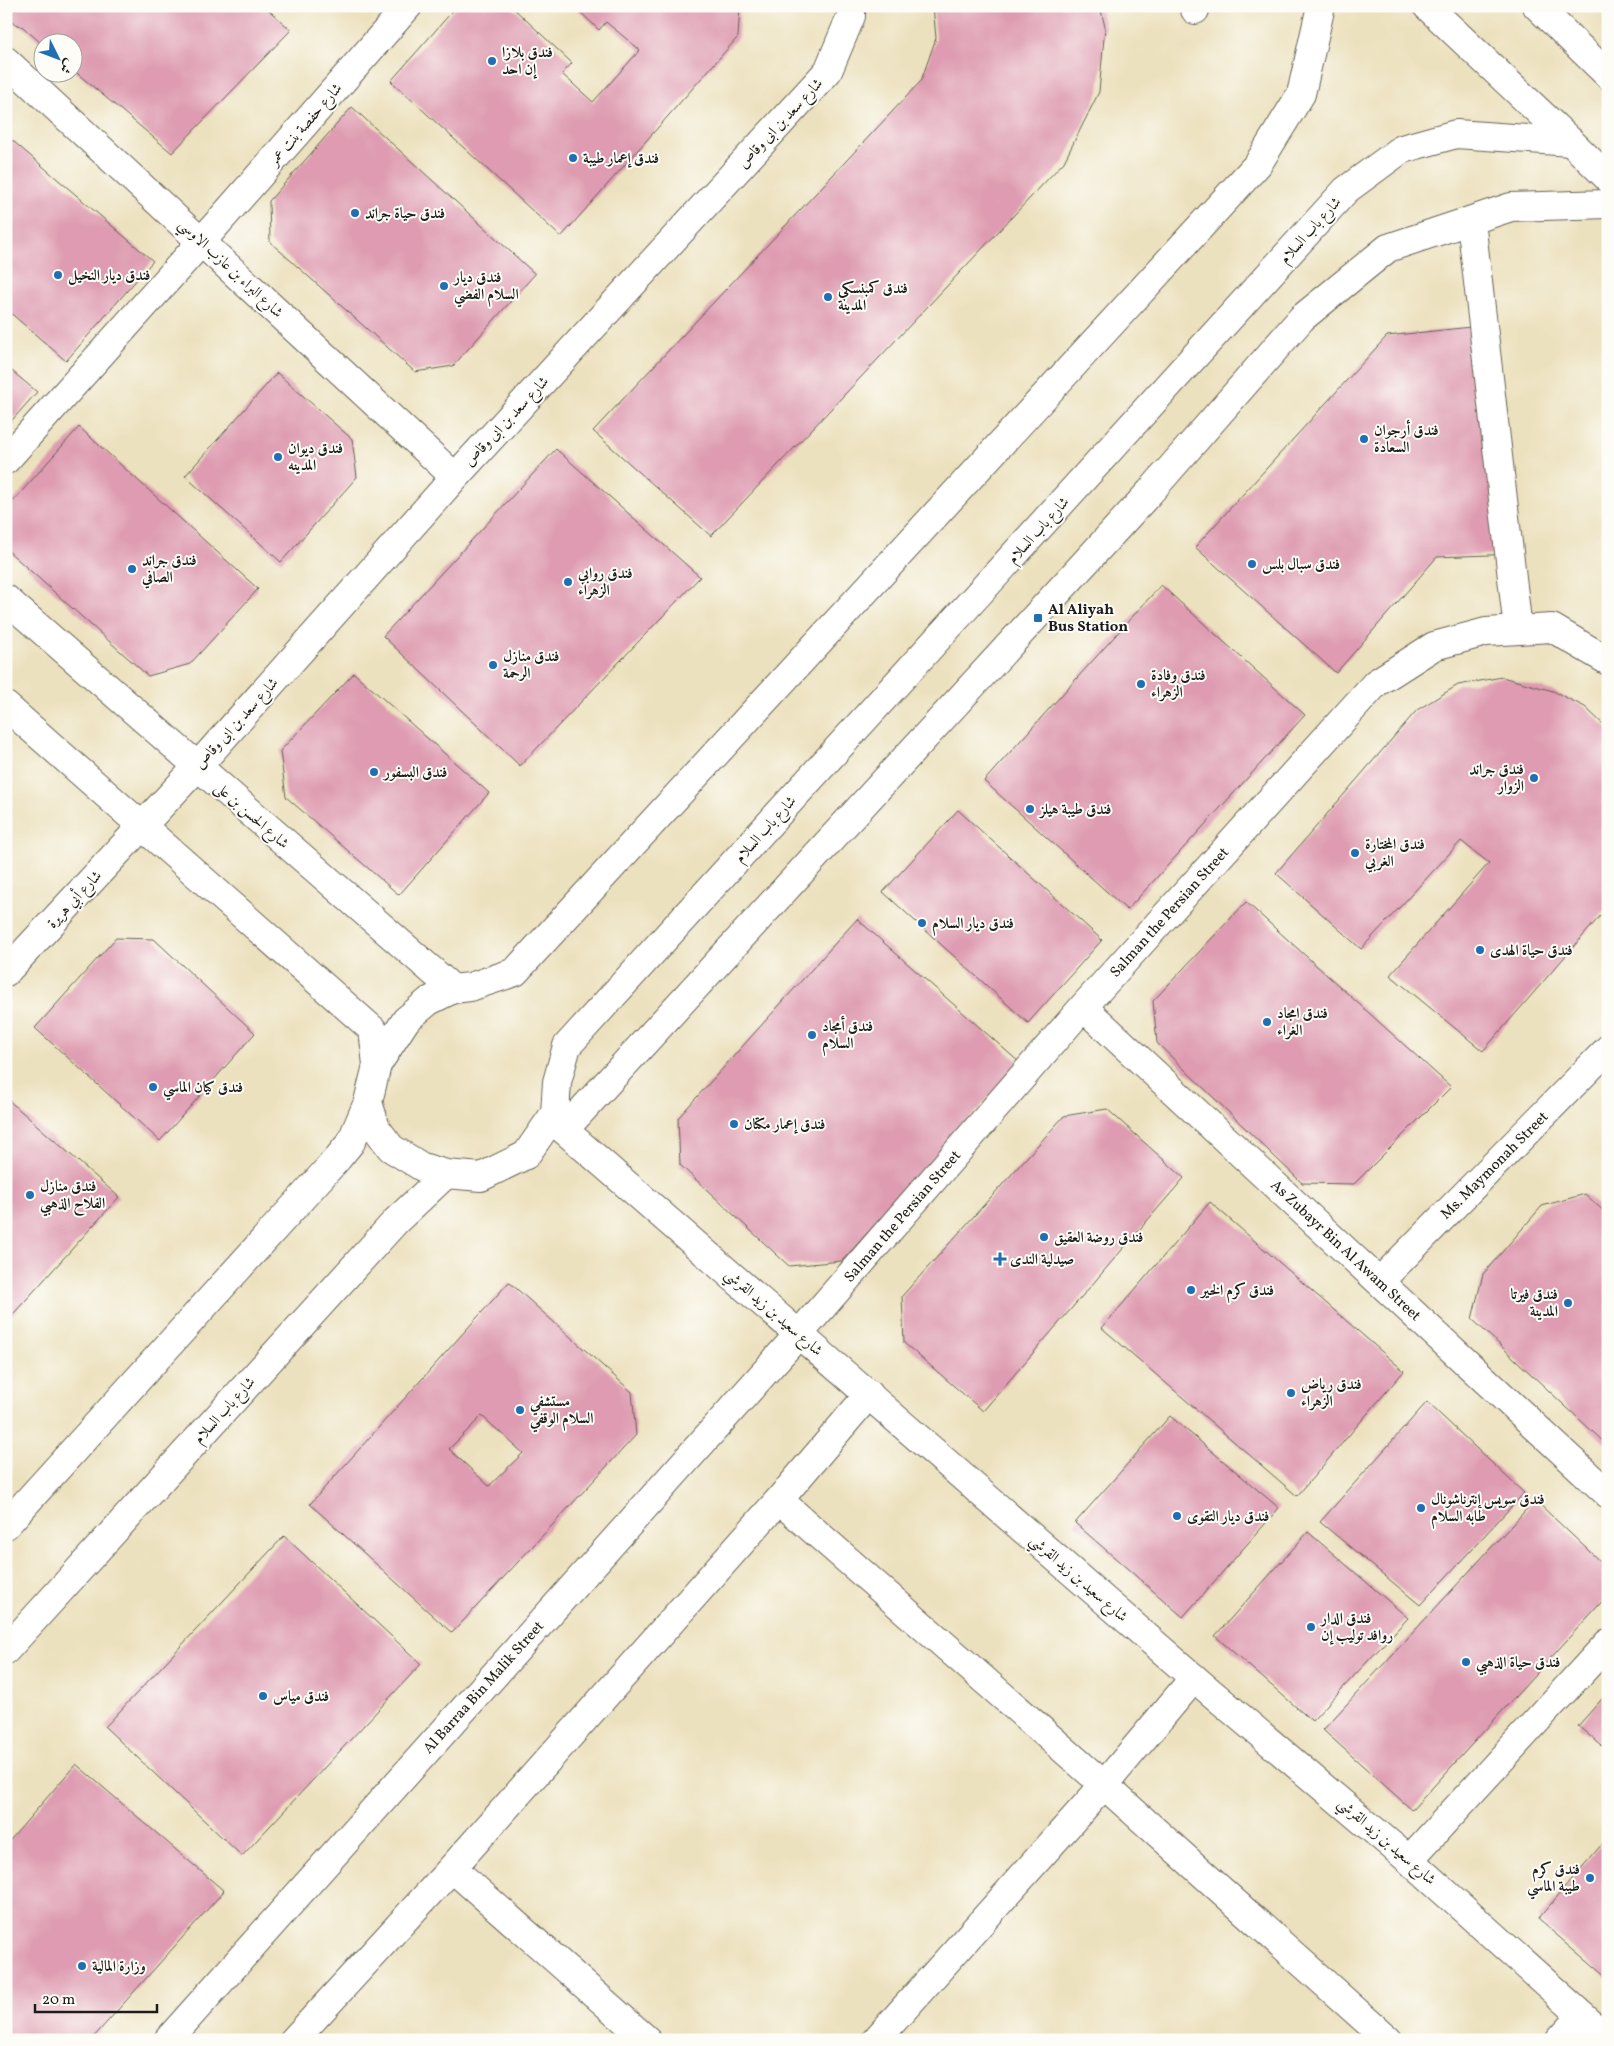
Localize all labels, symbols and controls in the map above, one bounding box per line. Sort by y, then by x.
north arrow [32,32,82,82]
place label: فندق بلازا إن احد [502,43,553,81]
text: ش [55,54,78,77]
marker: فندق بلازا إن احد [486,55,498,67]
street label: شارع سعد بن ابى وقاص [734,74,829,175]
street label: شارع حفصة بنت عمر [263,79,349,173]
place label: فندق إعمار طيبة [583,149,659,170]
marker: فندق إعمار طيبة [567,152,579,164]
street label: شارع باب السلام [1275,193,1348,270]
place label: فندق حياة جراند [365,204,445,225]
marker: فندق حياة جراند [349,207,361,219]
street label: شارع البراء بن عازب الاوسي [172,215,287,325]
place label: فندق ديار النخيل [68,266,151,287]
place label: فندق ديار السلام الفضي [452,268,519,308]
marker: فندق ديار النخيل [52,269,64,281]
place label: فندق كمبنسكي المدينة [838,279,908,317]
marker: فندق ديار السلام الفضي [438,280,450,292]
marker: فندق كمبنسكي المدينة [822,291,834,303]
street label: شارع سعد بن ابى وقاص [460,372,555,473]
place label: فندق أرجوان السعادة [1374,419,1439,459]
marker: فندق أرجوان السعادة [1358,433,1370,445]
place label: فندق ديوان المدينه [288,439,343,477]
marker: فندق ديوان المدينه [272,451,284,463]
street label: شارع باب السلام [1003,493,1076,570]
place label: فندق جراند الصافي [141,551,197,589]
place label: فندق سبال بلس [1262,555,1340,576]
marker: فندق سبال بلس [1246,558,1258,570]
marker: فندق جراند الصافي [126,563,138,575]
place label: فندق روابي الزهراء [577,564,633,602]
marker: فندق روابي الزهراء [562,576,574,588]
place label: Al Aliyah Bus Station [1048,600,1128,638]
marker: Al Aliyah Bus Station [1032,612,1044,624]
place label: فندق منازل الرحمة [503,647,559,685]
marker: فندق منازل الرحمة [487,659,499,671]
place label: فندق وفادة الزهراء [1151,666,1206,704]
street label: شارع سعد بن ابى وقاص [190,674,285,775]
marker: فندق وفادة الزهراء [1135,678,1147,690]
place label: فندق جراند الزوار [1469,760,1524,798]
place label: فندق البسفور [382,763,447,784]
marker: فندق البسفور [368,766,380,778]
marker: فندق جراند الزوار [1528,772,1540,784]
street label: شارع الحسن بن على [209,778,293,855]
street label: شارع باب السلام [730,792,803,869]
place label: فندق طيبة هيلز [1038,800,1112,821]
marker: فندق طيبة هيلز [1024,803,1036,815]
place label: فندق المختارة الغربي [1364,835,1425,873]
street label: Salman the Persian Street [1106,843,1234,983]
marker: فندق المختارة الغربي [1349,847,1361,859]
street label: شارع أبي هريرة [41,865,108,934]
place label: فندق ديار السلام [932,914,1014,936]
marker: فندق ديار السلام [916,917,928,929]
place label: فندق حياة الهدى [1490,941,1573,962]
marker: فندق حياة الهدى [1474,944,1486,956]
place label: فندق امجاد الغراء [1277,1004,1328,1042]
place label: فندق أمجاد السلام [822,1015,873,1056]
marker: فندق امجاد الغراء [1261,1016,1273,1028]
marker: فندق أمجاد السلام [806,1029,818,1041]
place label: فندق كيان الماسي [163,1078,243,1101]
marker: فندق كيان الماسي [147,1081,159,1093]
street label: Ms. Maymonah Street [1436,1107,1554,1225]
place label: فندق إعمار مكتان [744,1115,825,1136]
marker: فندق إعمار مكتان [728,1118,740,1130]
street label: Salman the Persian Street [840,1146,966,1288]
street label: As Zubayr Bin Al Awam Street [1265,1176,1425,1327]
place label: فندق منازل الفلاح الذهبي [40,1177,105,1217]
marker: فندق منازل الفلاح الذهبي [24,1189,36,1201]
place label: فندق روضة العقيق [1054,1228,1143,1249]
marker: فندق روضة العقيق [1038,1231,1050,1243]
place label: صيدلية الندى [1010,1250,1074,1271]
marker: صيدلية الندى [994,1253,1006,1265]
street label: شارع سعيد بن زيد القرشي [718,1265,827,1363]
place label: فندق كرم الخير [1199,1281,1274,1303]
marker: فندق كرم الخير [1185,1284,1197,1296]
place label: فندق فيرتا المدينة [1511,1285,1558,1323]
marker: فندق فيرتا المدينة [1562,1297,1574,1309]
street label: شارع باب السلام [189,1373,262,1450]
place label: فندق رياض الزهراء [1301,1375,1362,1413]
marker: فندق رياض الزهراء [1285,1387,1297,1399]
place label: مستشفي السلام الوقفي [529,1392,594,1433]
marker: مستشفي السلام الوقفي [514,1404,526,1416]
place label: فندق سويس إنترناشونال طابه السلام [1431,1490,1545,1529]
marker: فندق سويس إنترناشونال طابه السلام [1415,1502,1427,1514]
place label: فندق ديار التقوى [1187,1507,1269,1528]
marker: فندق ديار التقوى [1171,1510,1183,1522]
street label: شارع سعيد بن زيد القرشي [1023,1531,1132,1629]
place label: فندق الدار روافد توليب إن [1319,1609,1393,1647]
street label: Al Barraa Bin Malik Street [419,1617,550,1759]
marker: فندق الدار روافد توليب إن [1305,1621,1317,1633]
place label: فندق حياة الذهبي [1476,1653,1560,1676]
marker: فندق حياة الذهبي [1460,1656,1472,1668]
place label: فندق مياس [273,1687,329,1708]
marker: فندق مياس [257,1690,269,1702]
street label: شارع سعيد بن زيد القرشي [1331,1794,1440,1892]
place label: فندق كرم طيبة الماسي [1527,1860,1580,1900]
marker: فندق كرم طيبة الماسي [1584,1872,1596,1884]
place label: وزارة المالية [92,1957,146,1978]
marker: وزارة المالية [76,1960,88,1972]
scale bar [35,1981,158,2013]
text: 20 m [42,1990,75,2011]

